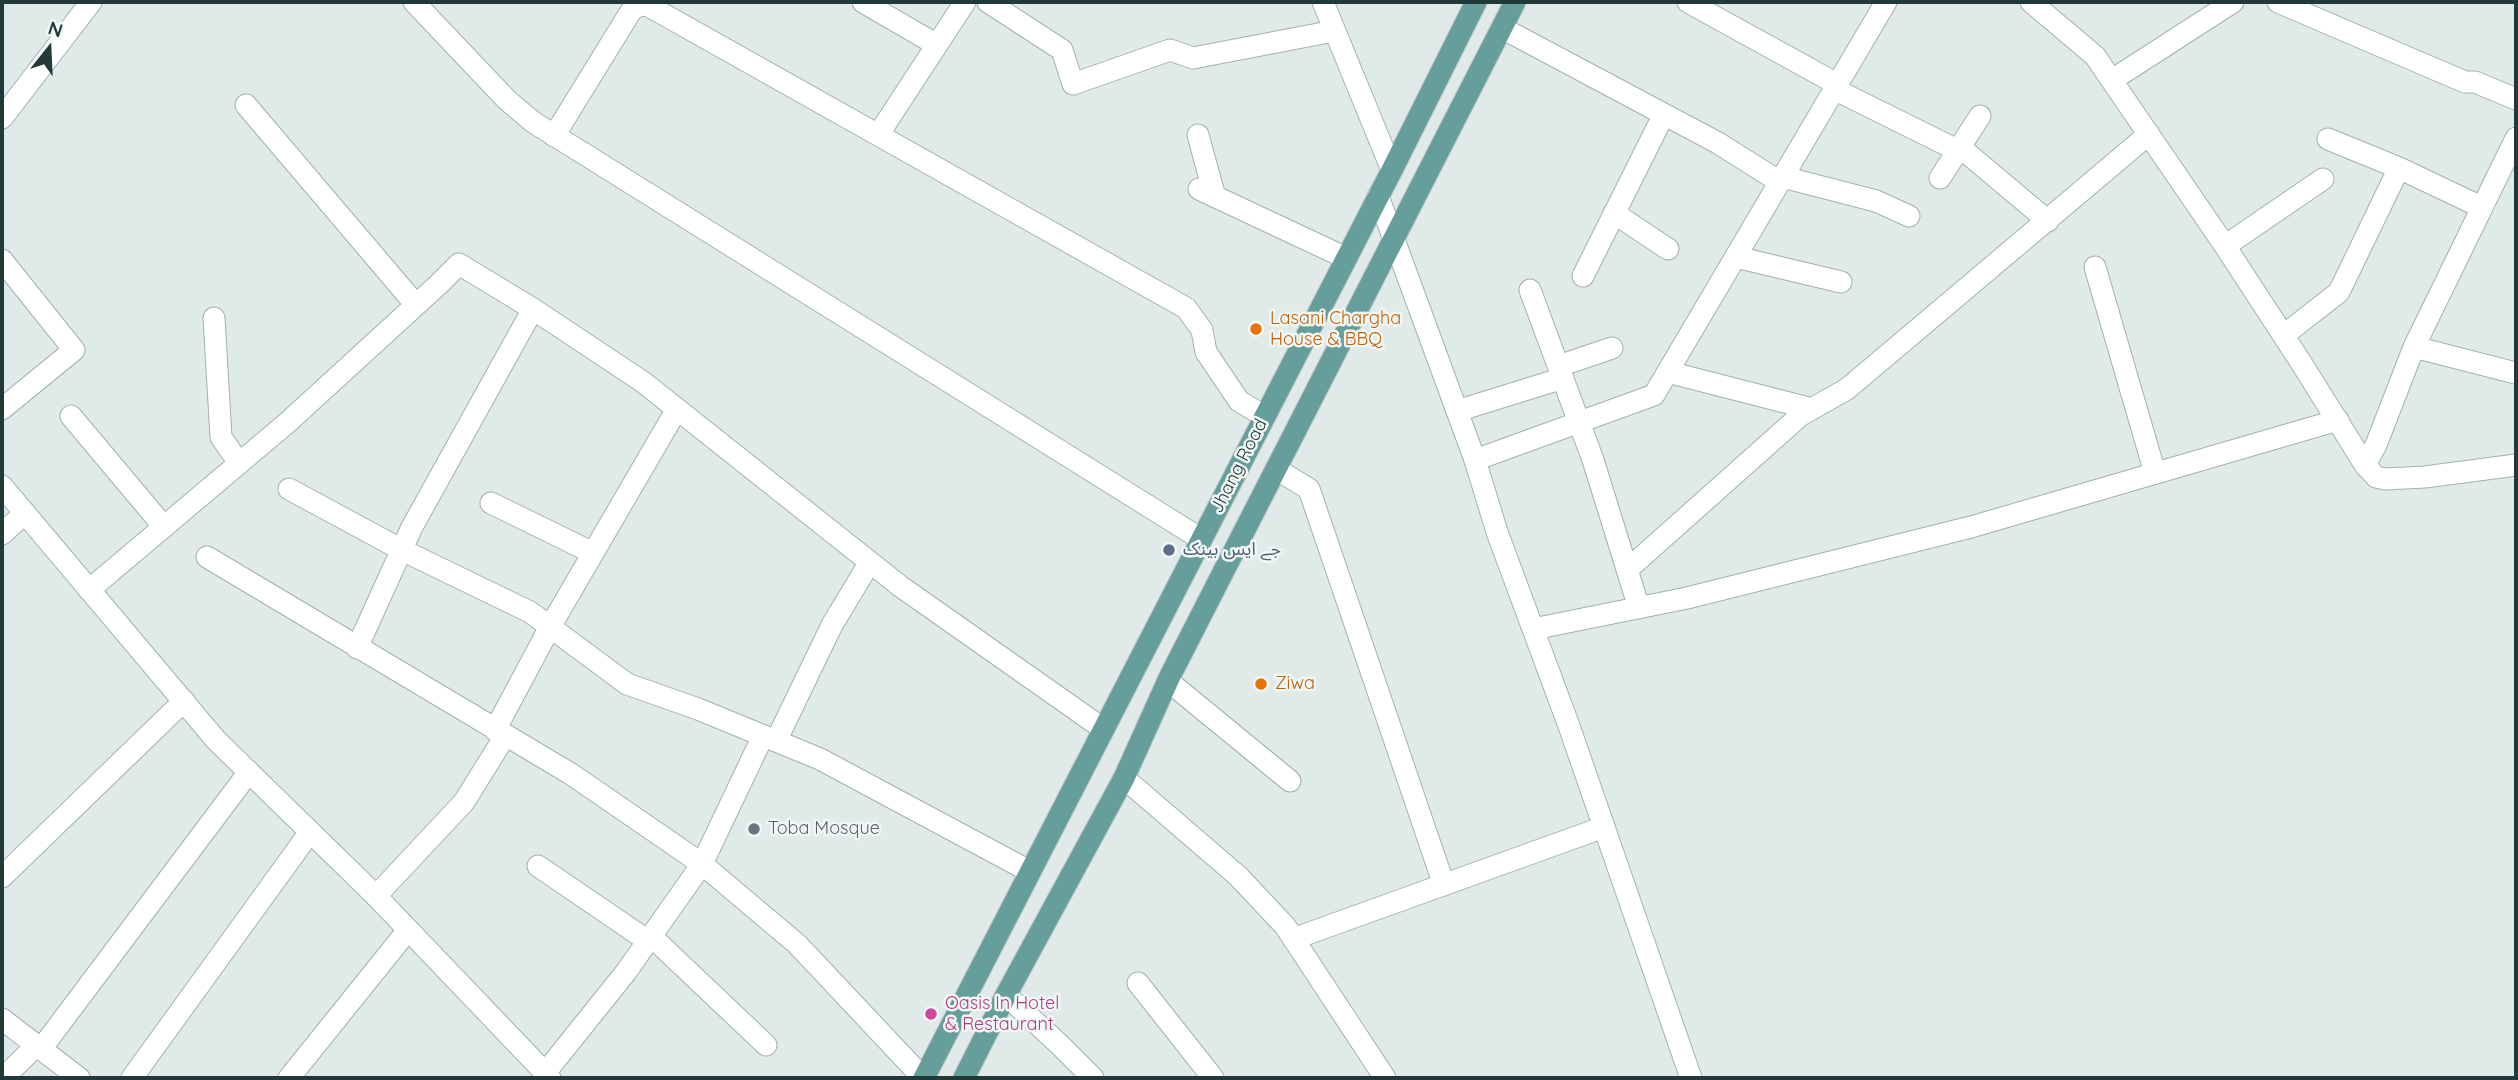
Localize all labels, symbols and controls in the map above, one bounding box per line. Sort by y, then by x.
north arrow [14,14,84,84]
text: N [45,15,66,43]
place label: Lasani Chargha House & BBQ [1270,308,1401,350]
marker: Lasani Chargha House & BBQ [1248,321,1264,337]
street label: Jhang Road [1206,415,1272,517]
place label: جے ایس بینک [1183,539,1281,561]
marker: جے ایس بینک [1161,542,1177,558]
place label: Ziwa [1275,673,1315,695]
marker: Ziwa [1253,676,1269,692]
place label: Toba Mosque [768,818,880,840]
marker: Toba Mosque [746,821,762,837]
place label: Oasis In Hotel & Restaurant [945,993,1059,1036]
marker: Oasis In Hotel & Restaurant [923,1006,939,1022]

